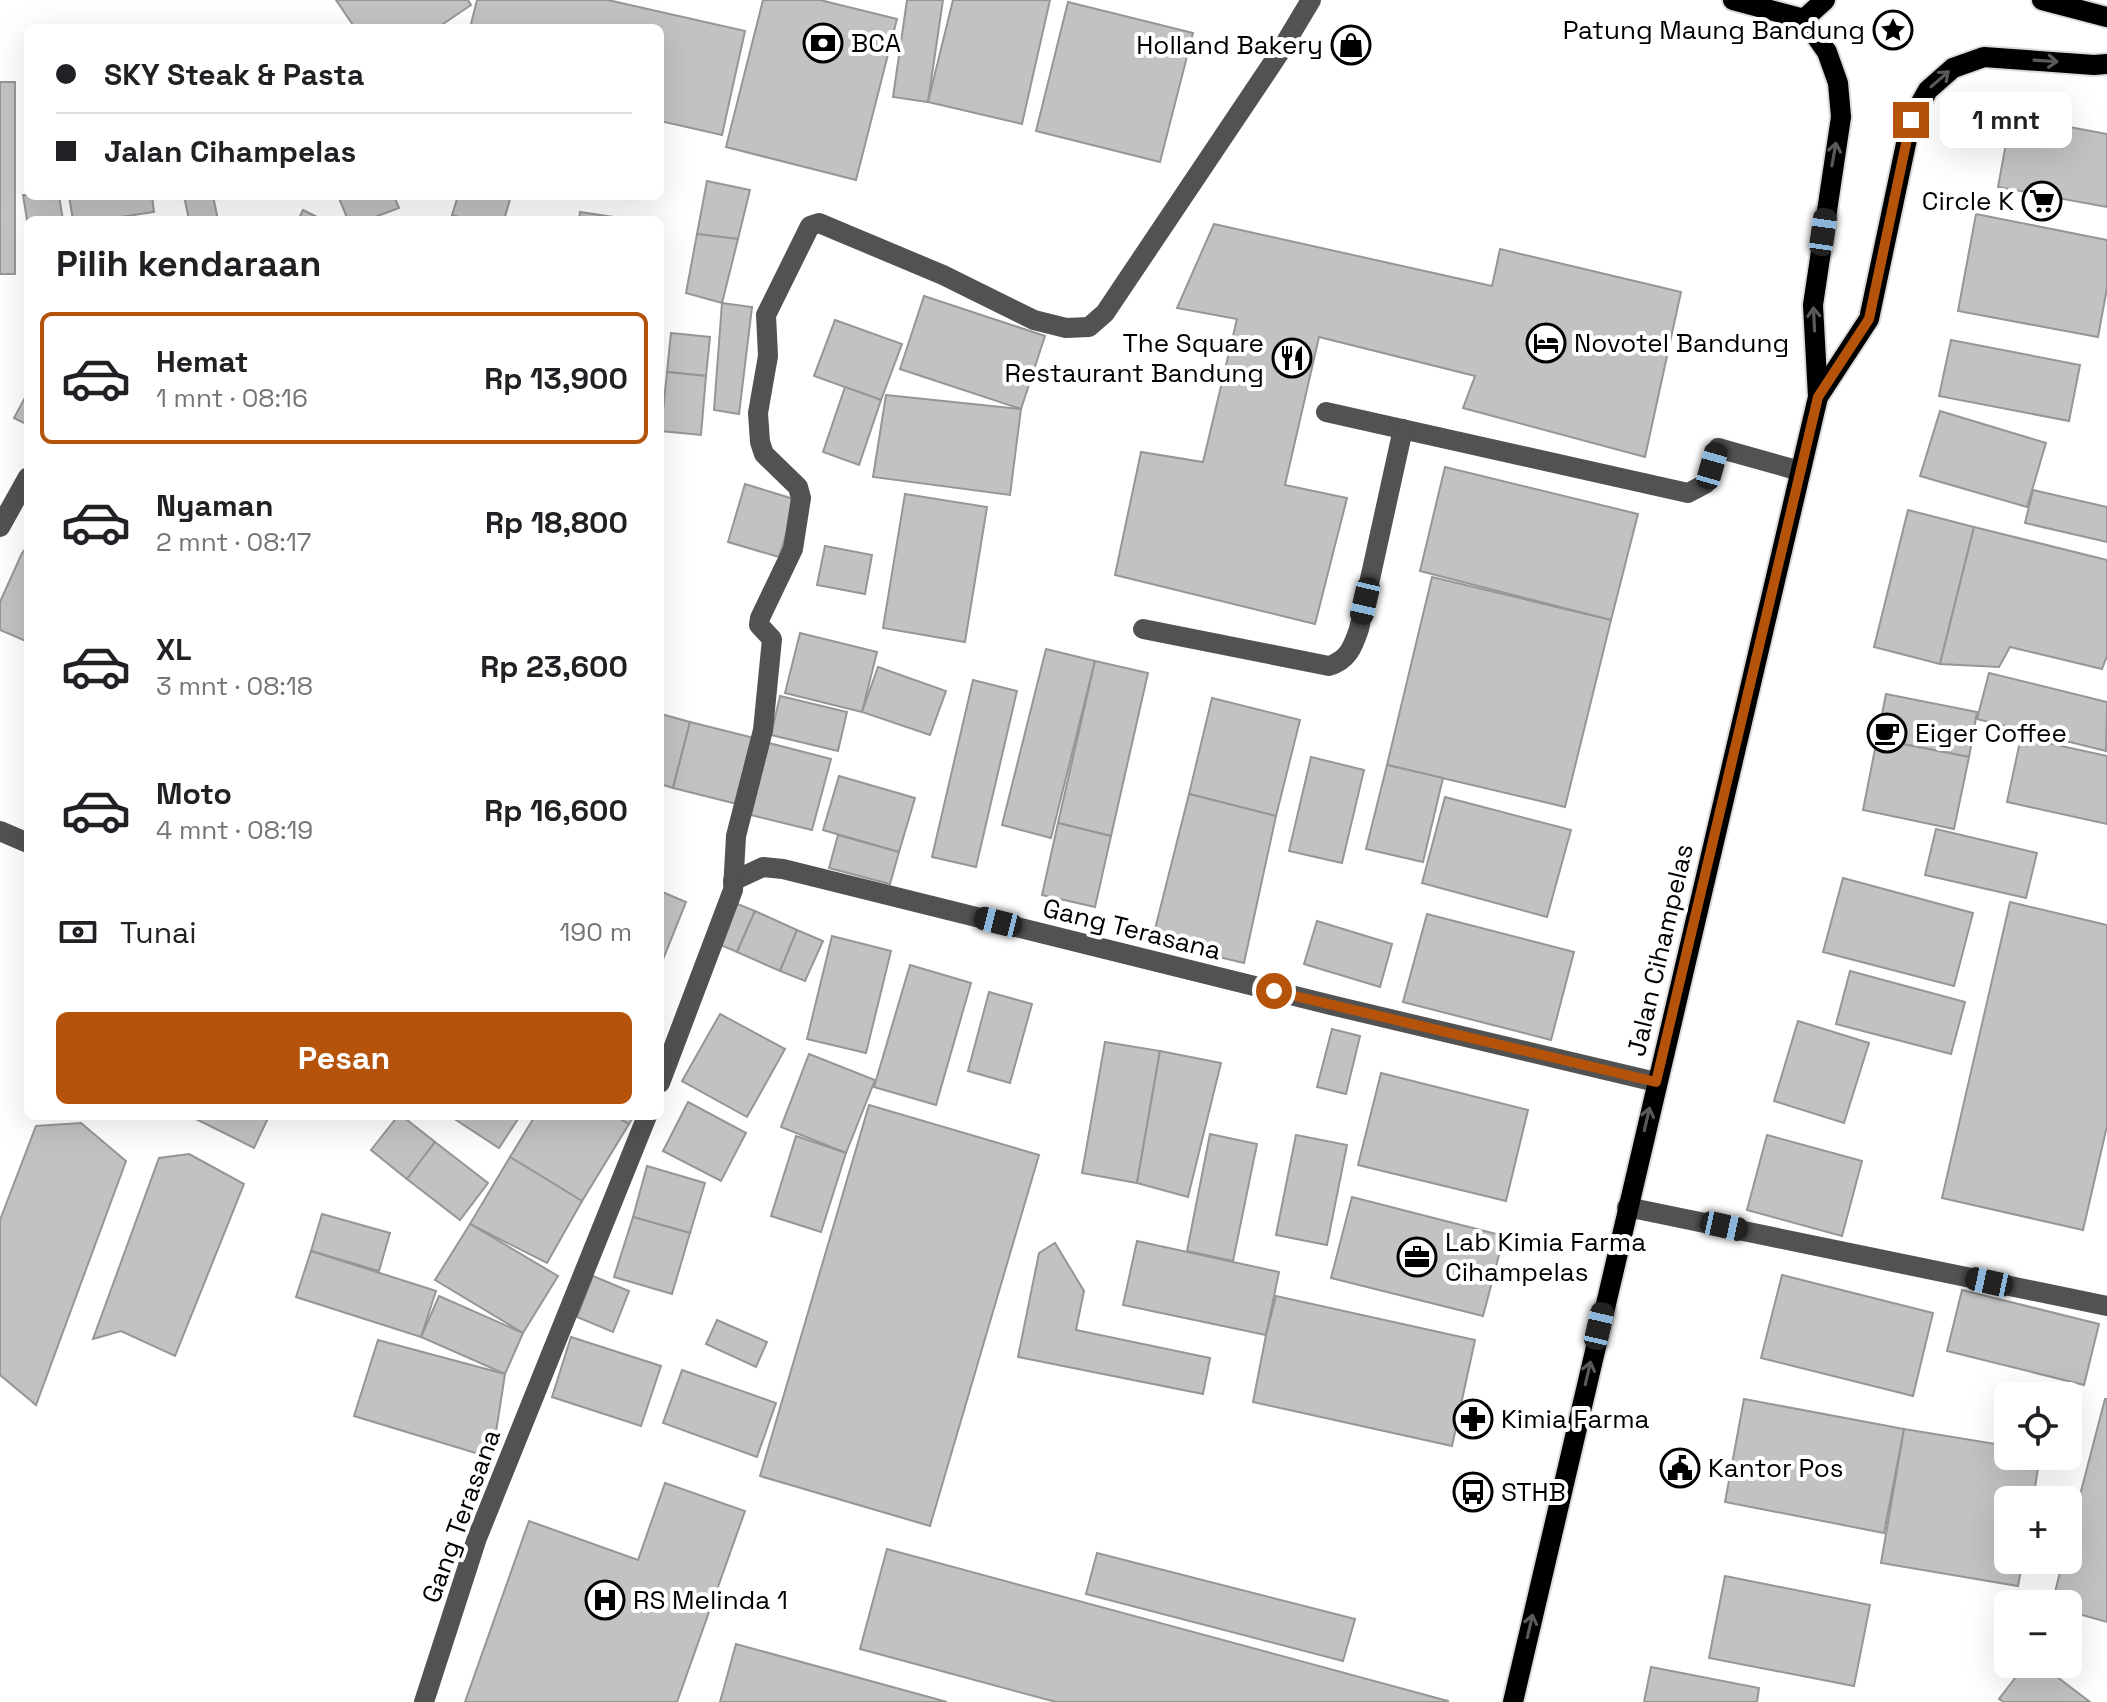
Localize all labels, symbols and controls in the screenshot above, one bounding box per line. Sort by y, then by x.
place icon: Patung Maung Bandung [1872,9,1914,51]
place label: Patung Maung Bandung [1563,13,1865,47]
bank icon: BCA [802,22,844,64]
shop icon: Holland Bakery [1330,24,1372,66]
place label: BCA [851,26,901,60]
place label: Holland Bakery [1136,28,1323,62]
one-way arrow [2032,54,2059,69]
text: SKY Steak & Pasta [104,55,364,94]
one-way arrow [1930,70,1950,88]
callout: 1 mnt [1939,92,2071,148]
route end [1893,102,1929,138]
text: 1 mnt [1972,103,2040,137]
text: Jalan Cihampelas [104,132,356,171]
one-way arrow [1828,142,1843,168]
supermarket icon: Circle K [2021,180,2063,222]
place label: Circle K [1922,184,2014,218]
car [1808,207,1838,257]
text: Pilih kendaraan [56,241,321,287]
one-way arrow [1806,306,1821,333]
hotel icon: Novotel Bandung [1525,322,1567,364]
place label: The Square Restaurant Bandung [1004,326,1264,390]
place label: Novotel Bandung [1574,326,1789,360]
restaurant icon: The Square Restaurant Bandung [1271,337,1313,379]
icon: car [60,342,132,414]
text: Hemat [156,342,249,381]
text: Rp 13,900 [484,359,628,398]
text: 1 mnt · 08:16 [156,381,308,415]
car [1694,440,1730,492]
icon: car [60,486,132,558]
text: Nyaman [156,486,273,525]
text: Rp 18,800 [485,503,628,542]
text: 2 mnt · 08:17 [156,525,311,559]
car [1348,575,1382,627]
icon: car [60,630,132,702]
text: XL [156,630,192,669]
text: Rp 23,600 [480,647,628,686]
text: 3 mnt · 08:18 [156,669,313,703]
cafe icon: Eiger Coffee [1866,712,1908,754]
place label: Eiger Coffee [1915,716,2067,750]
icon: car [60,774,132,846]
text: Moto [156,774,232,813]
text: Rp 16,600 [484,791,628,830]
text: 4 mnt · 08:19 [156,813,313,847]
street label: Jalan Cihampelas [1619,840,1701,1060]
street label: Gang Terasana [1039,890,1225,968]
car [972,905,1024,939]
icon: cash [56,910,100,954]
text: Tunai [120,913,197,952]
text: 190 m [560,915,632,949]
route start [1256,973,1292,1009]
button: Pesan [56,1012,632,1104]
one-way arrow [1641,1107,1656,1133]
car [1698,1209,1750,1243]
place label: Lab Kimia Farma Cihampelas [1445,1225,1646,1289]
office icon: Lab Kimia Farma Cihampelas [1396,1236,1438,1278]
car [1963,1265,2015,1299]
car [1582,1300,1616,1352]
one-way arrow [1582,1360,1597,1386]
map controls [1994,1382,2082,1678]
button: locate [1994,1382,2082,1470]
pharmacy icon: Kimia Farma [1452,1398,1494,1440]
place label: Kimia Farma [1501,1402,1650,1436]
street label: Gang Terasana [414,1424,508,1608]
public building icon: Kantor Pos [1659,1447,1701,1489]
place label: Kantor Pos [1708,1451,1843,1485]
bus stop icon: STHB [1452,1471,1494,1513]
place label: STHB [1501,1475,1566,1509]
button: + [1994,1486,2082,1574]
hospital icon: RS Melinda 1 [584,1579,626,1621]
place label: RS Melinda 1 [633,1583,788,1617]
button: − [1994,1590,2082,1678]
one-way arrow [1523,1614,1538,1639]

